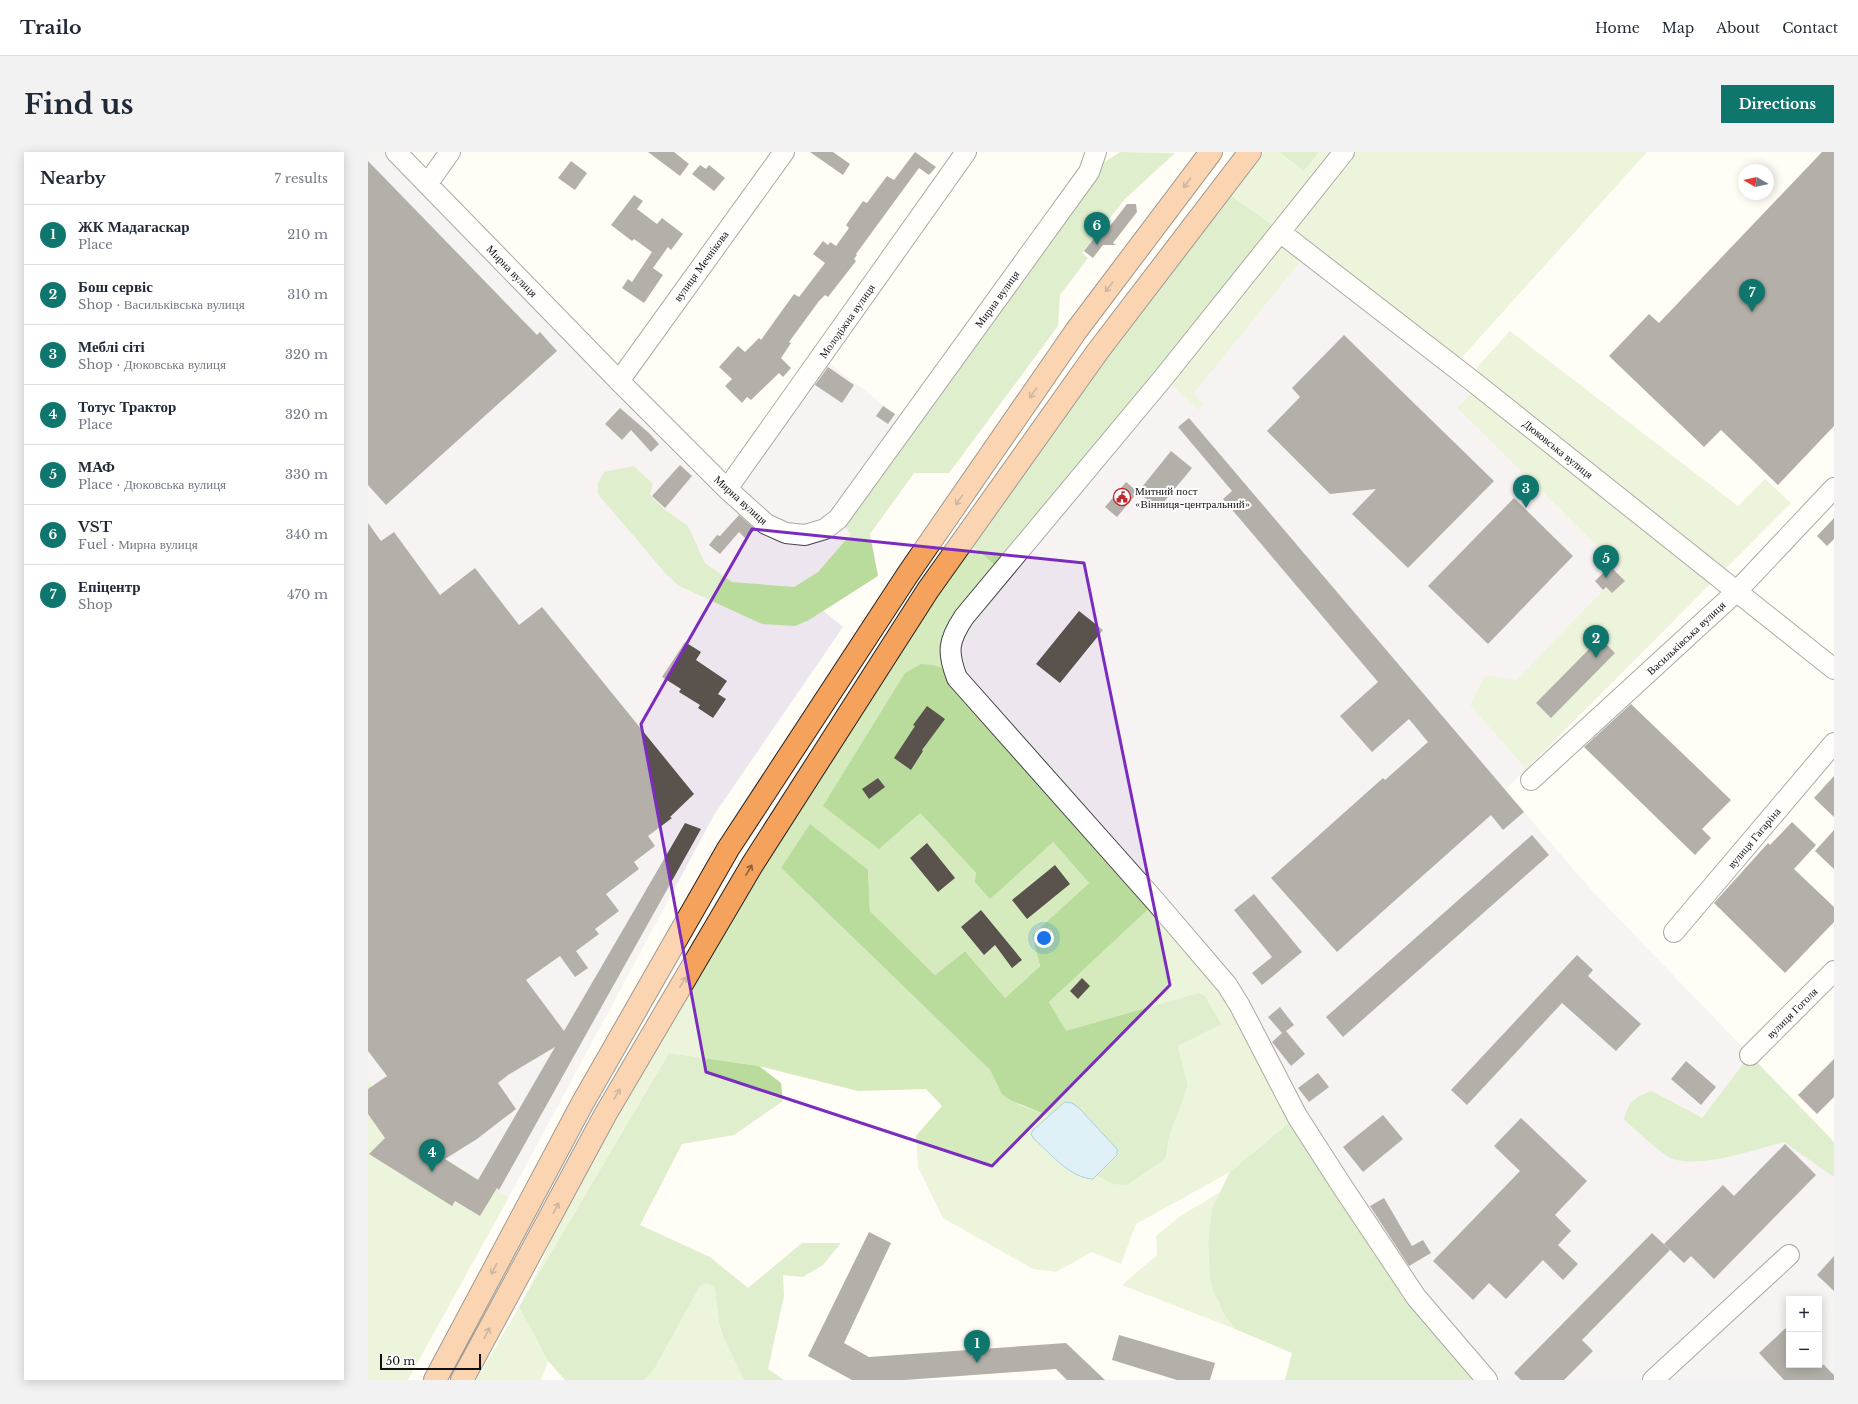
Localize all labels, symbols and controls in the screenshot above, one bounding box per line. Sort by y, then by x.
text: Trailo [20,16,82,39]
text: Home [1595,19,1640,37]
text: Map [1662,19,1694,37]
text: About [1716,19,1760,37]
text: Contact [1782,19,1838,37]
button: Directions [1721,85,1834,123]
text: Find us [24,87,134,122]
north arrow [1738,164,1774,200]
text: Nearby [40,168,106,189]
text: 7 results [275,170,328,187]
one-way arrow [1183,178,1191,189]
pin: 6 [1084,212,1110,245]
text: ЖК Мадагаскар [78,217,190,236]
text: 1 [50,226,56,243]
text: 210 m [287,226,328,243]
street label: вулиця Мечнікова [671,228,731,304]
text: Place [78,236,113,253]
street label: Мирна вулиця [484,242,540,300]
street label: Мирна вулиця [972,268,1022,330]
text: Бош сервіс [78,277,153,296]
pin: 7 [1739,279,1765,312]
street label: Молодіжна вулиця [816,281,878,361]
one-way arrow [1105,282,1113,293]
text: 2 [49,286,57,303]
text: 310 m [287,286,328,303]
text: Shop · Васильківська вулиця [78,296,245,313]
text: Меблі сіті [78,337,145,356]
text: 3 [49,346,57,363]
text: 320 m [285,346,328,363]
text: Shop · Дюковська вулиця [78,356,226,373]
one-way arrow [1029,387,1037,398]
text: Тотус Трактор [78,397,176,416]
text: 4 [49,406,57,423]
text: 320 m [285,406,328,423]
text: Place [78,416,113,433]
street label: Дюковська вулиця [1520,416,1596,482]
text: МАФ [78,457,115,476]
text: 5 [49,466,57,483]
text: 330 m [285,466,328,483]
street label: Мирна вулиця [711,472,771,528]
pin: 3 [1513,475,1539,508]
text: Place · Дюковська вулиця [78,476,226,493]
place label: Митний пост «Вінниця-центральний» [1135,484,1250,511]
public building icon: Митний пост «Вінниця-центральний» [1112,487,1132,507]
one-way arrow [955,494,963,505]
text: VST [78,517,112,536]
text: 6 [49,526,57,543]
text: 340 m [285,526,328,543]
text: Fuel · Мирна вулиця [78,536,198,553]
pin: 5 [1593,545,1619,578]
text: Епіцентр [78,577,141,596]
text: 7 [50,586,56,603]
text: 470 m [287,586,328,603]
text: Shop [78,596,113,613]
street label: Васильківська вулиця [1644,598,1728,678]
pin: 2 [1583,625,1609,658]
street label: вулиця Гагаріна [1725,805,1784,871]
one-way arrow [746,864,754,876]
your location [1034,928,1054,948]
one-way arrow [680,976,688,988]
street label: вулиця Гоголя [1764,985,1820,1041]
one-way arrow [614,1088,622,1100]
pin: 4 [419,1139,445,1172]
one-way arrow [552,1203,560,1215]
one-way arrow [489,1263,497,1275]
map controls [1786,1296,1822,1368]
button: + [1786,1296,1822,1332]
one-way arrow [484,1327,492,1339]
pin: 1 [964,1330,990,1363]
button: − [1786,1332,1822,1368]
scale bar [380,1352,481,1371]
text: 50 m [386,1354,415,1368]

